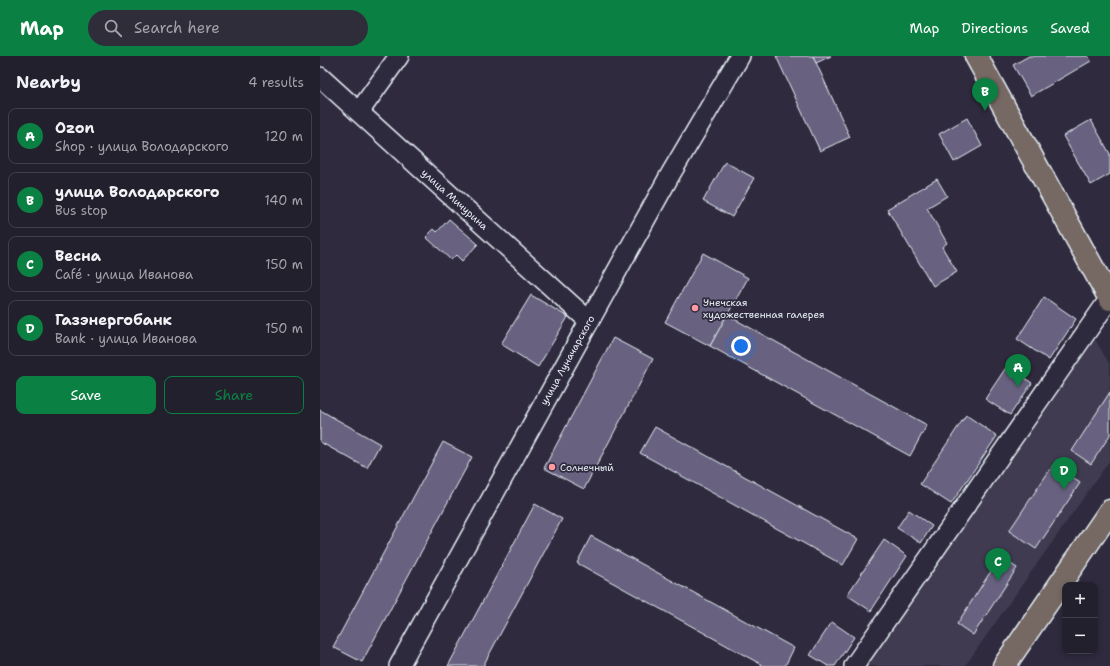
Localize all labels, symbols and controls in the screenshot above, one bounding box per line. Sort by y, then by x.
search box [88,10,368,46]
text: Map [20,16,64,41]
icon: search [102,17,124,39]
text: Search here [134,18,220,38]
text: Map [910,19,940,37]
text: Directions [962,19,1028,37]
text: Saved [1050,19,1090,37]
text: Nearby [16,71,81,93]
text: 4 results [248,74,304,91]
pin: B [972,78,998,111]
text: Ozon [55,118,95,138]
text: A [25,128,35,145]
text: 120 m [265,128,303,145]
text: Shop · улица Володарского [55,138,229,155]
street label: улица Мичурина [419,166,491,233]
text: улица Володарского [55,182,220,202]
text: B [26,192,34,209]
text: 140 m [264,192,303,209]
text: Bus stop [55,202,107,219]
text: Весна [55,246,101,266]
text: C [26,256,34,273]
text: 150 m [265,256,303,273]
text: Café · улица Иванова [55,266,193,283]
place label: Унечская художественная галерея [703,296,825,321]
marker: Унечская художественная галерея [690,303,700,313]
text: Газэнергобанк [55,310,172,330]
street label: улица Луначарского [537,313,598,407]
text: D [25,320,35,337]
text: 150 m [265,320,303,337]
text: Bank · улица Иванова [55,330,197,347]
your location [731,336,751,356]
pin: A [1005,354,1031,387]
button: Save [16,376,156,414]
button: Share [164,376,304,414]
pin: D [1051,457,1077,490]
place label: Солнечный [560,461,614,474]
marker: Солнечный [547,462,557,472]
pin: C [985,548,1011,581]
map controls [1062,582,1098,654]
button: + [1062,582,1098,618]
button: − [1062,618,1098,654]

